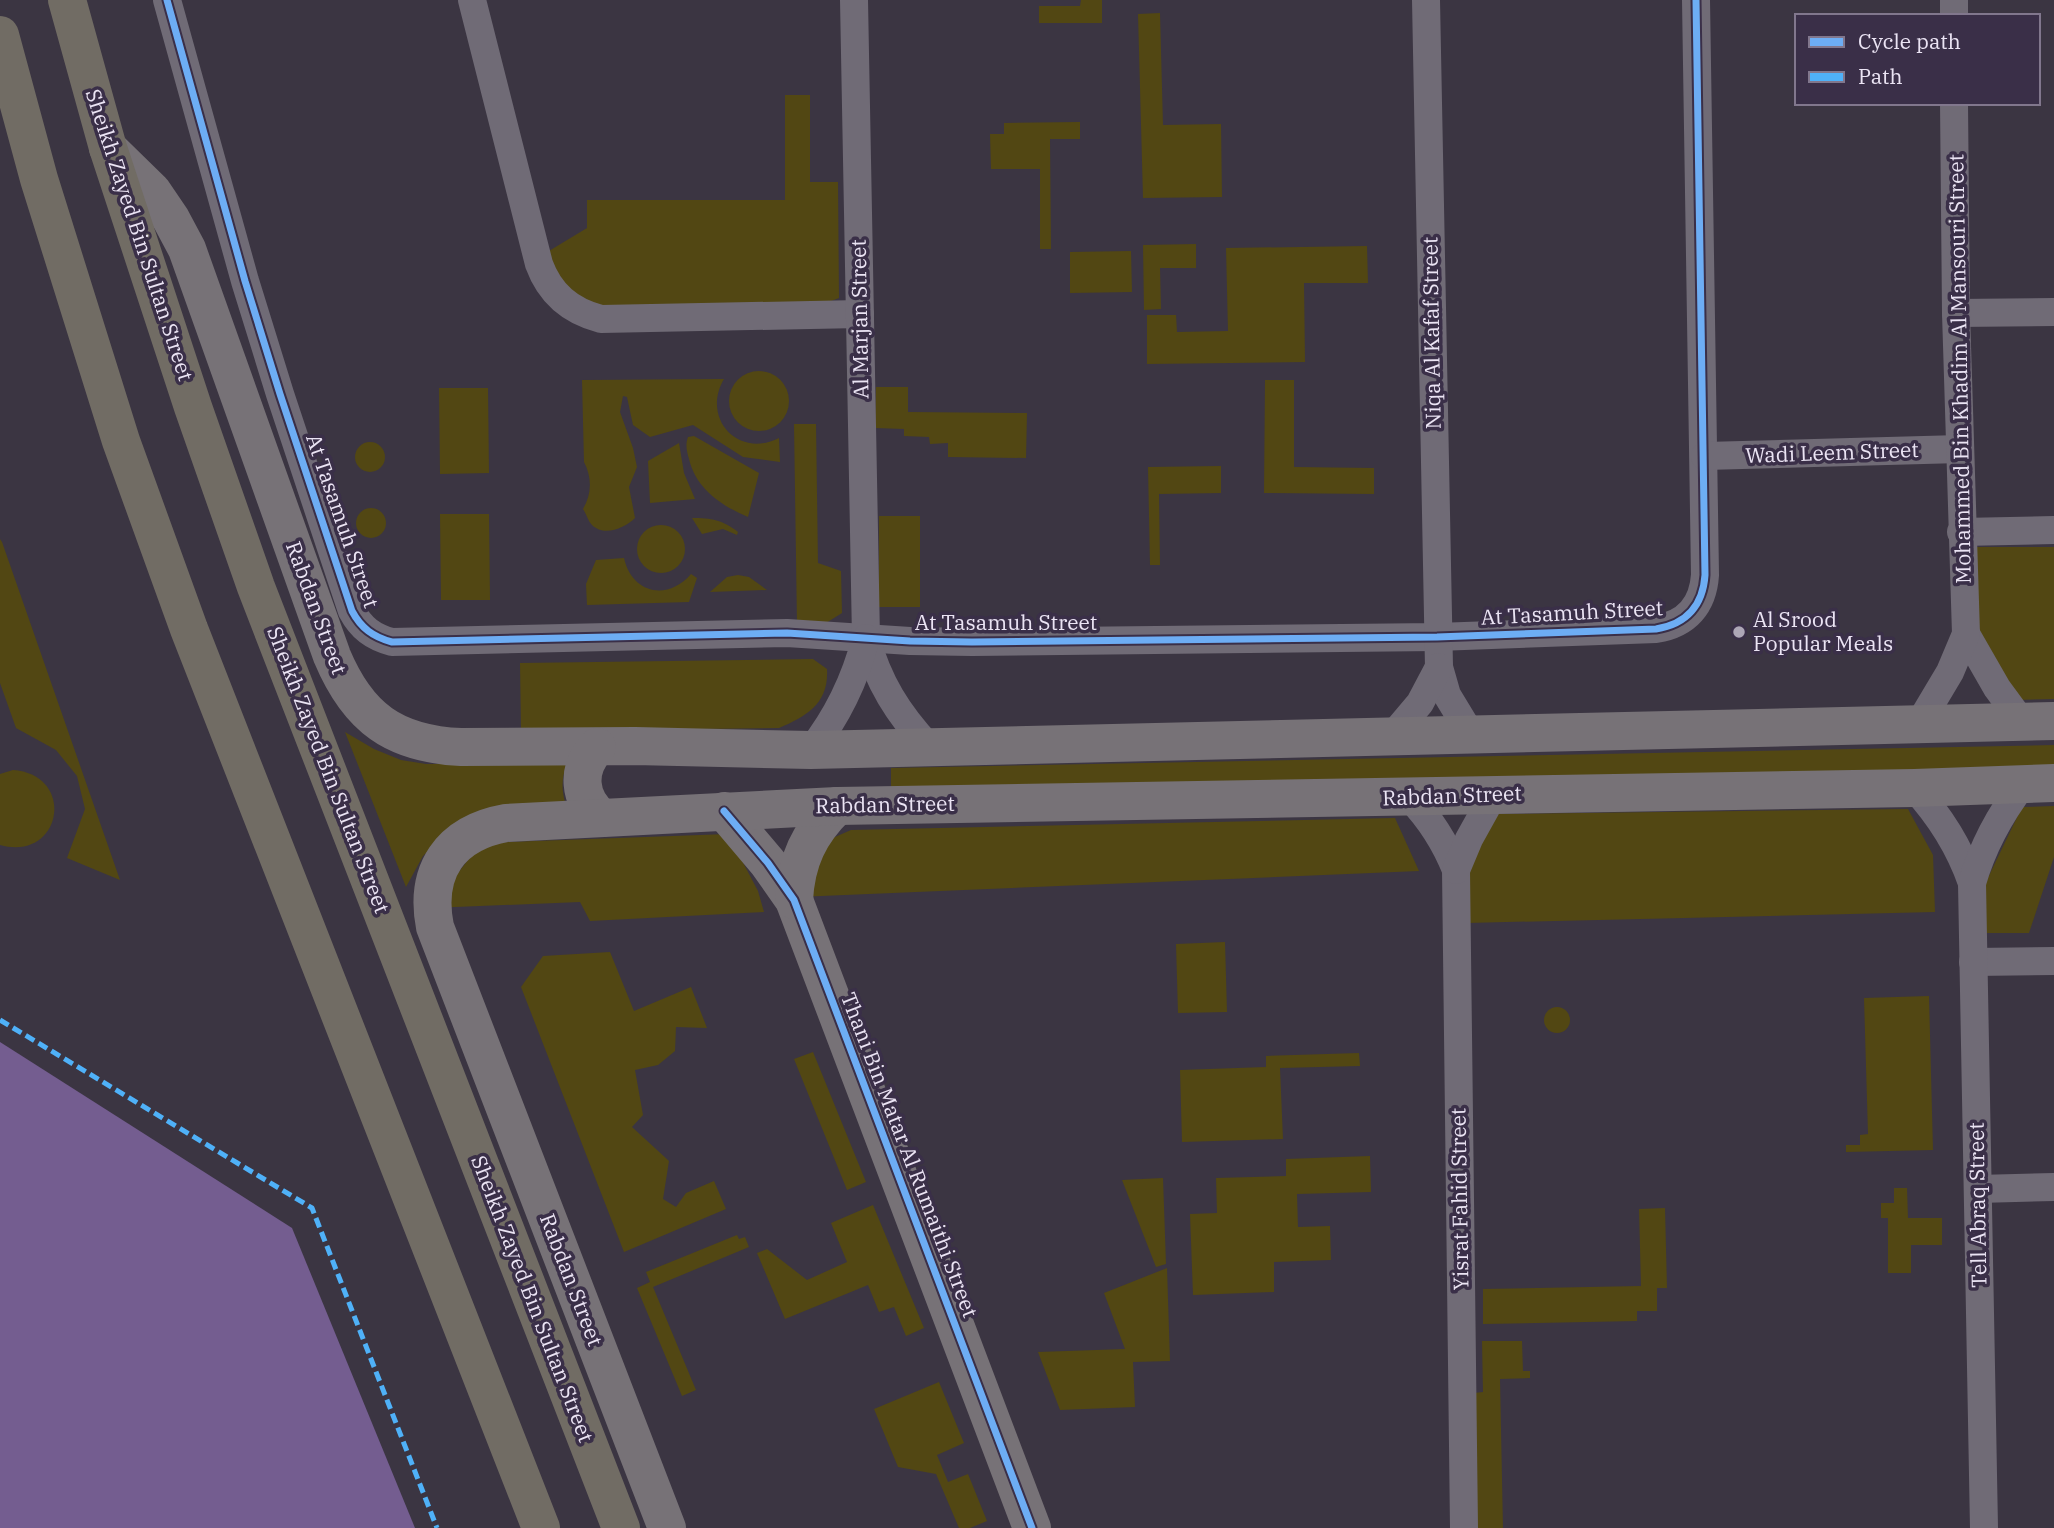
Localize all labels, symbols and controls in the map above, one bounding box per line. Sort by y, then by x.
legend [1795,14,2040,105]
text: Cycle path [1858,27,1961,55]
text: Path [1858,62,1903,90]
street label: Sheikh Zayed Bin Sultan Street [79,85,200,384]
street label: Mohammed Bin Khadim Al Mansouri Street [1941,154,1977,584]
street label: Niqa Al Kafaf Street [1415,236,1447,430]
street label: Al Marjan Street [844,239,874,399]
street label: At Tasamuh Street [300,430,386,611]
street label: Wadi Leem Street [1745,435,1919,469]
street label: Rabdan Street [280,537,354,678]
street label: At Tasamuh Street [1480,593,1664,631]
place label: Al Srood Popular Meals [1753,605,1893,657]
street label: At Tasamuh Street [915,608,1097,636]
street label: Sheikh Zayed Bin Sultan Street [261,622,397,917]
marker: Al Srood Popular Meals [1731,624,1747,640]
street label: Rabdan Street [1382,779,1522,811]
street label: Rabdan Street [815,789,955,819]
street label: Thani Bin Matar Al Rumaithi Street [835,988,985,1321]
street label: Yisrat Fahid Street [1443,1107,1475,1291]
street label: Tell Abraq Street [1962,1122,1992,1288]
street label: Sheikh Zayed Bin Sultan Street [465,1151,601,1446]
street label: Rabdan Street [534,1209,610,1350]

